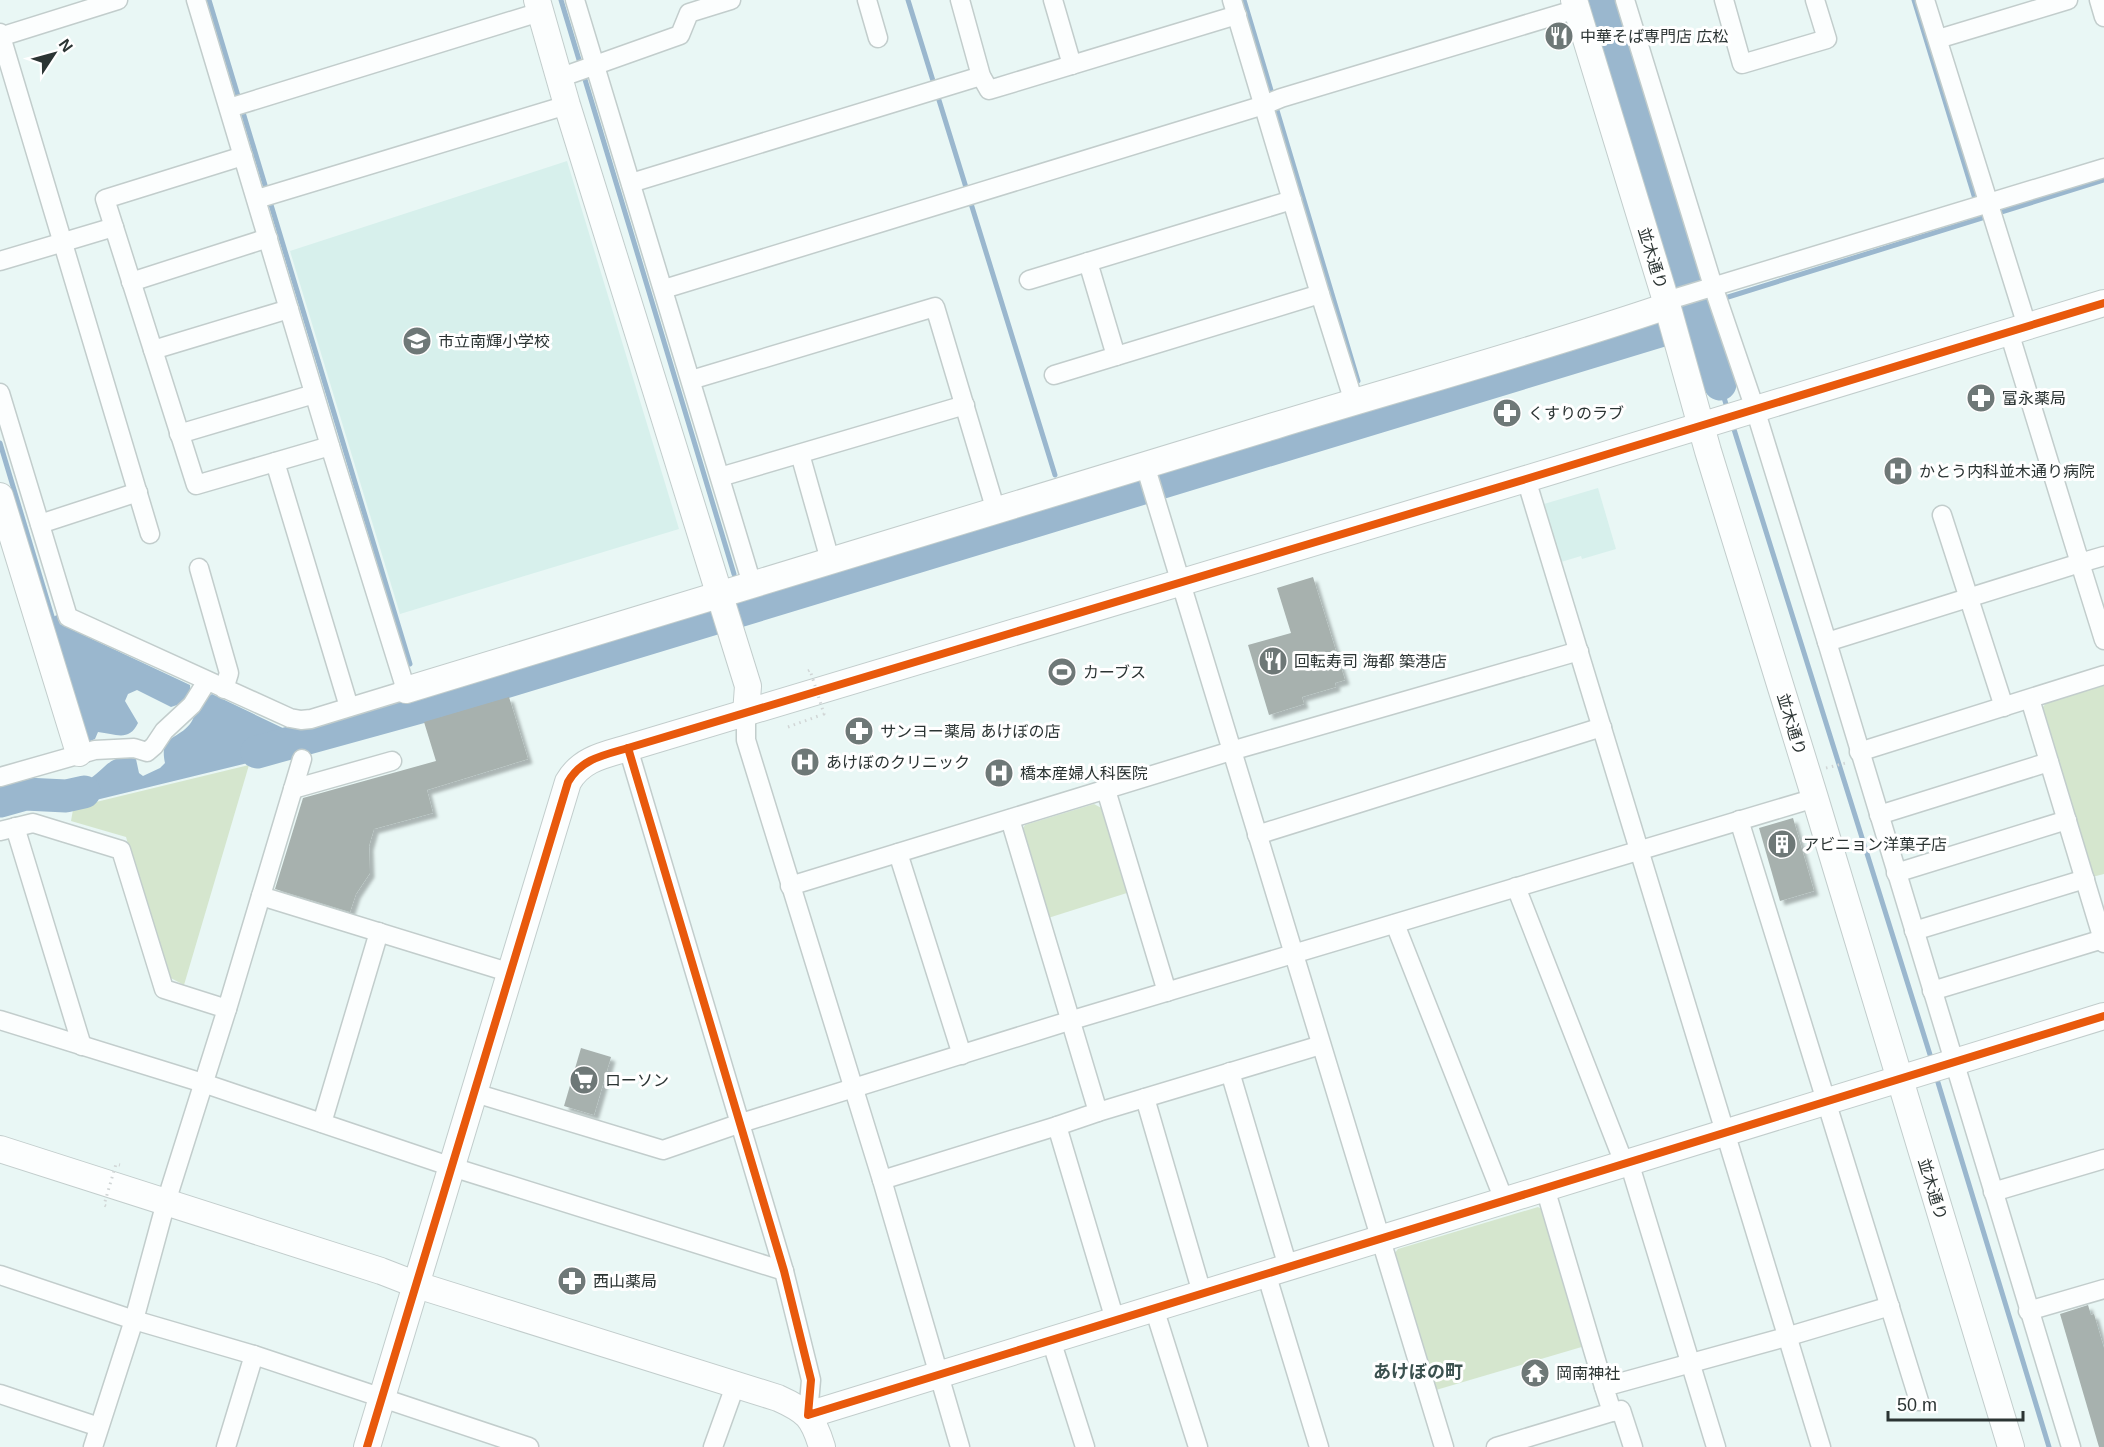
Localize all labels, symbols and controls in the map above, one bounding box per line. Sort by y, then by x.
restaurant icon: 中華そば専門店 広松 [1543,20,1575,52]
north arrow [24,24,84,84]
place label: 中華そば専門店 広松 [1580,28,1728,45]
text: N [55,36,76,55]
street label: 並木通り [1635,225,1670,291]
school or university icon: 市立南輝小学校 [401,325,433,357]
place label: 市立南輝小学校 [438,333,550,350]
pharmacy icon: 富永薬局 [1965,382,1997,414]
place label: 富永薬局 [2002,390,2066,407]
pharmacy icon: くすりのラブ [1491,397,1523,429]
place label: くすりのラブ [1528,405,1624,422]
hospital icon: かとう内科並木通り病院 [1882,455,1914,487]
place label: かとう内科並木通り病院 [1919,463,2095,480]
restaurant icon: 回転寿司 海都 築港店 [1257,645,1289,677]
place label: 回転寿司 海都 築港店 [1294,653,1447,670]
sports icon: カーブス [1046,656,1078,688]
place label: カーブス [1083,664,1146,681]
street label: 並木通り [1774,691,1809,757]
pharmacy icon: サンヨー薬局 あけぼの店 [843,715,875,747]
place label: サンヨー薬局 あけぼの店 [880,723,1060,740]
hospital icon: あけぼのクリニック [789,746,821,778]
place label: あけぼのクリニック [826,754,970,771]
hospital icon: 橋本産婦人科医院 [983,757,1015,789]
place label: 橋本産婦人科医院 [1020,765,1148,782]
building icon: アビニョン洋菓子店 [1766,828,1798,860]
place label: アビニョン洋菓子店 [1803,836,1947,853]
supermarket icon: ローソン [568,1064,600,1096]
place label: ローソン [605,1072,669,1089]
street label: 並木通り [1915,1156,1950,1222]
pharmacy icon: 西山薬局 [556,1265,588,1297]
place label: 西山薬局 [593,1273,657,1290]
temple icon: 岡南神社 [1519,1357,1551,1389]
district label: あけぼの町 [1373,1362,1463,1382]
place label: 岡南神社 [1556,1365,1620,1382]
scale bar [1888,1384,2023,1422]
text: 50 m [1897,1395,1937,1415]

